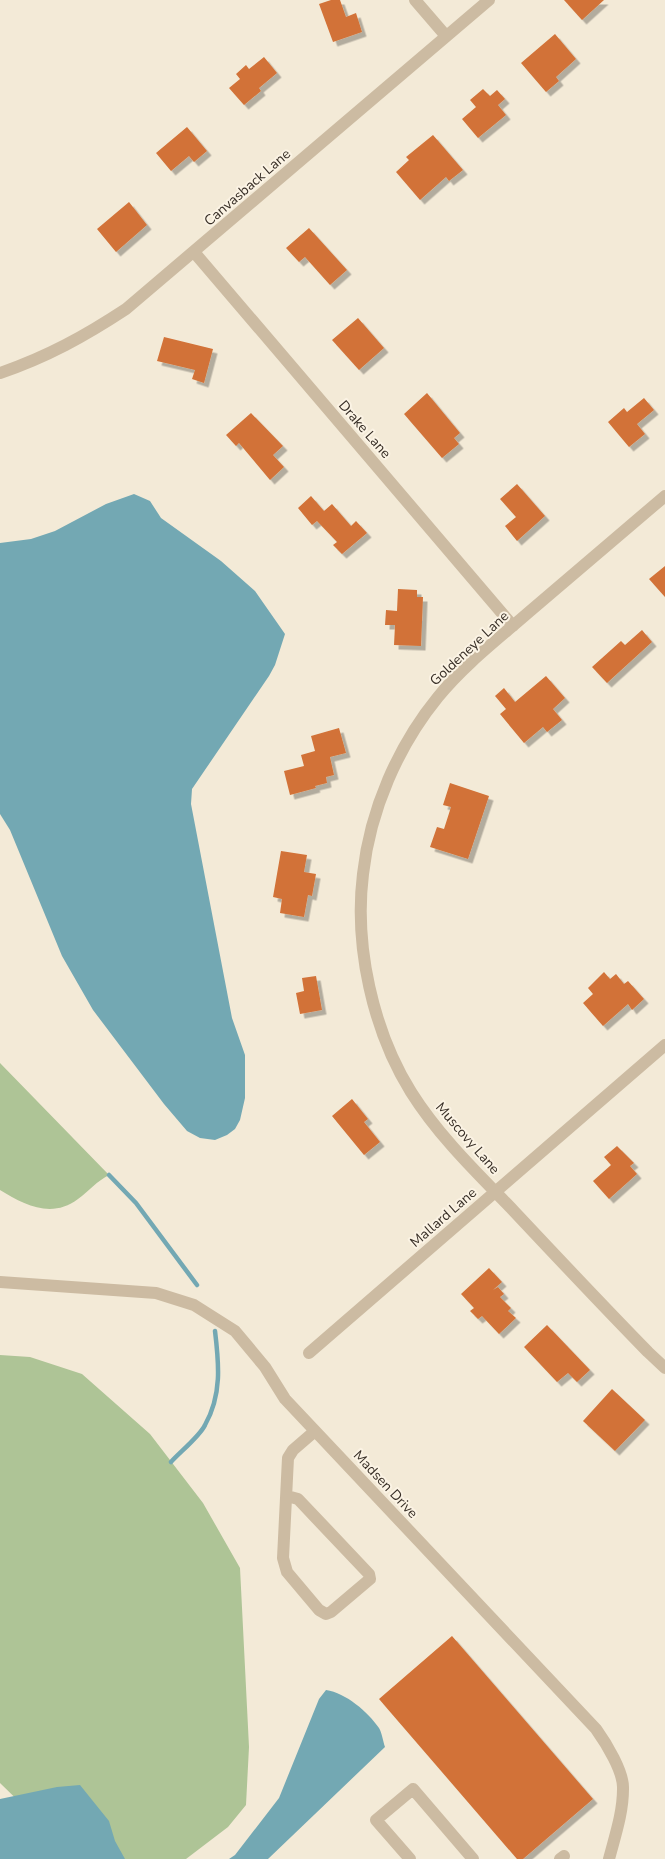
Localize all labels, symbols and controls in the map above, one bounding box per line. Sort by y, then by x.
street label: Canvasback Lane [200,145,295,230]
street label: Drake Lane [334,396,395,462]
street label: Goldeneye Lane [426,607,513,690]
street label: Muscovy Lane [431,1098,504,1178]
street label: Mallard Lane [406,1183,481,1252]
street label: Madsen Drive [349,1446,422,1522]

